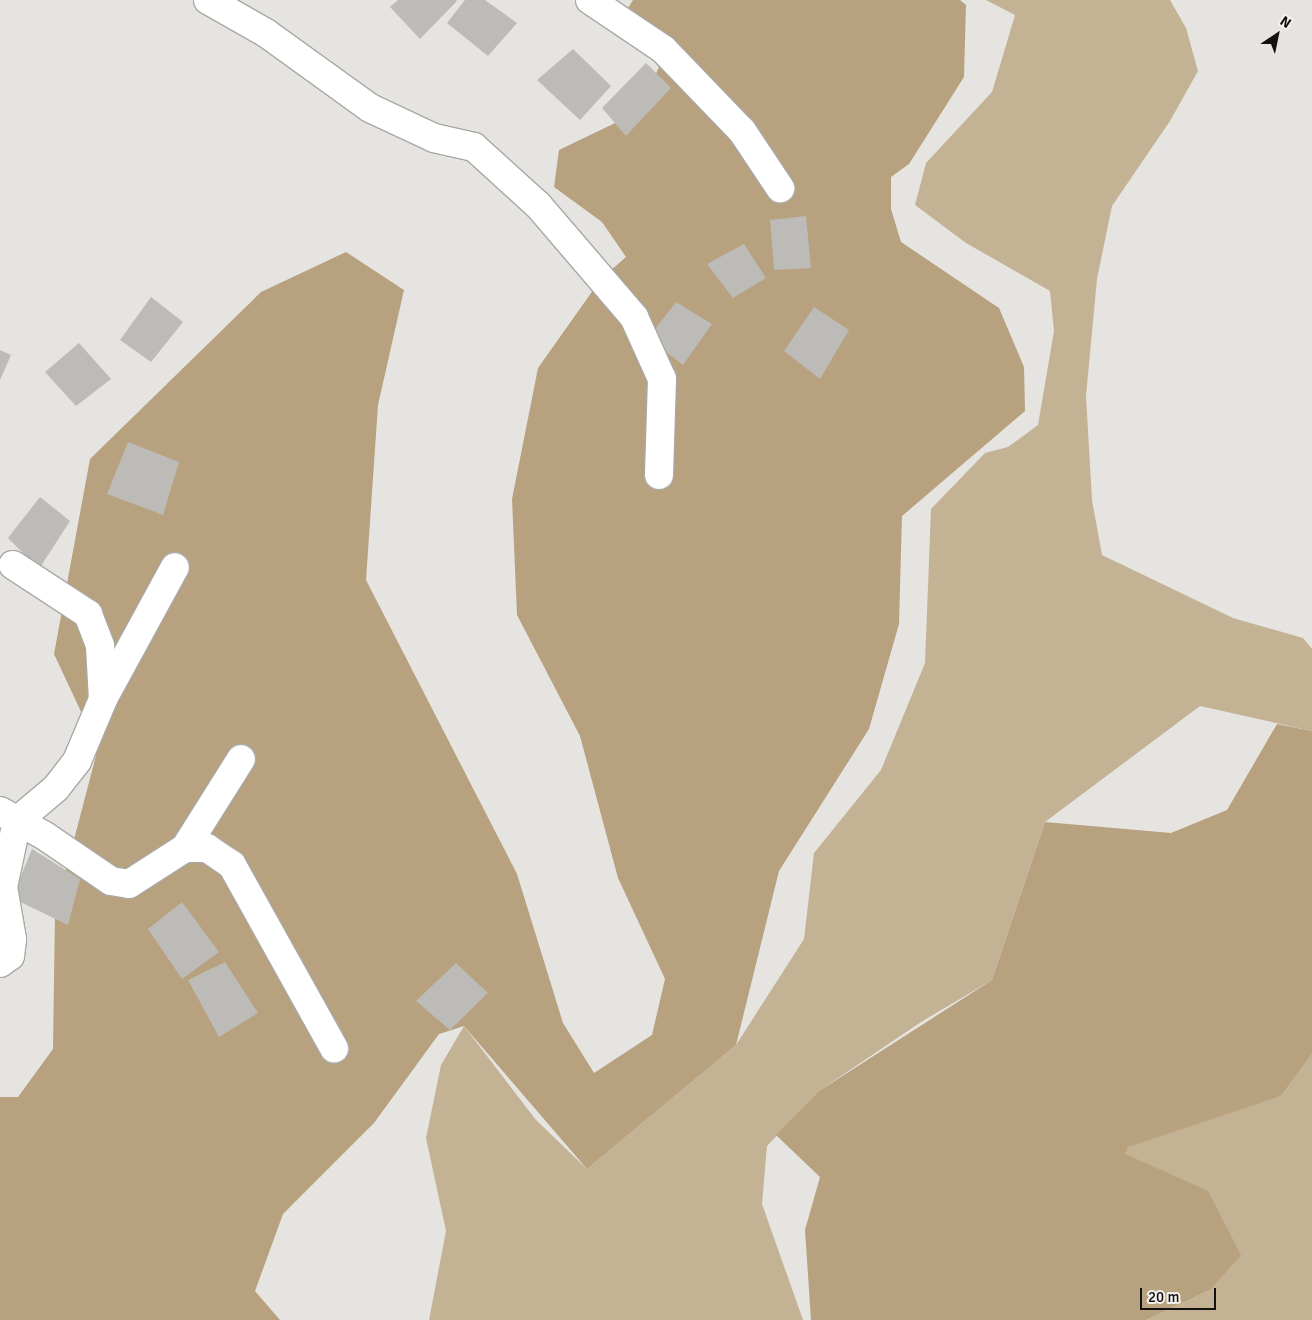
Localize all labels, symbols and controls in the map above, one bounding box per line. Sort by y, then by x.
north arrow [1252,10,1302,60]
text: N [1277,12,1294,32]
scale bar [1142,1278,1218,1310]
text: 20 m [1148,1288,1179,1306]

